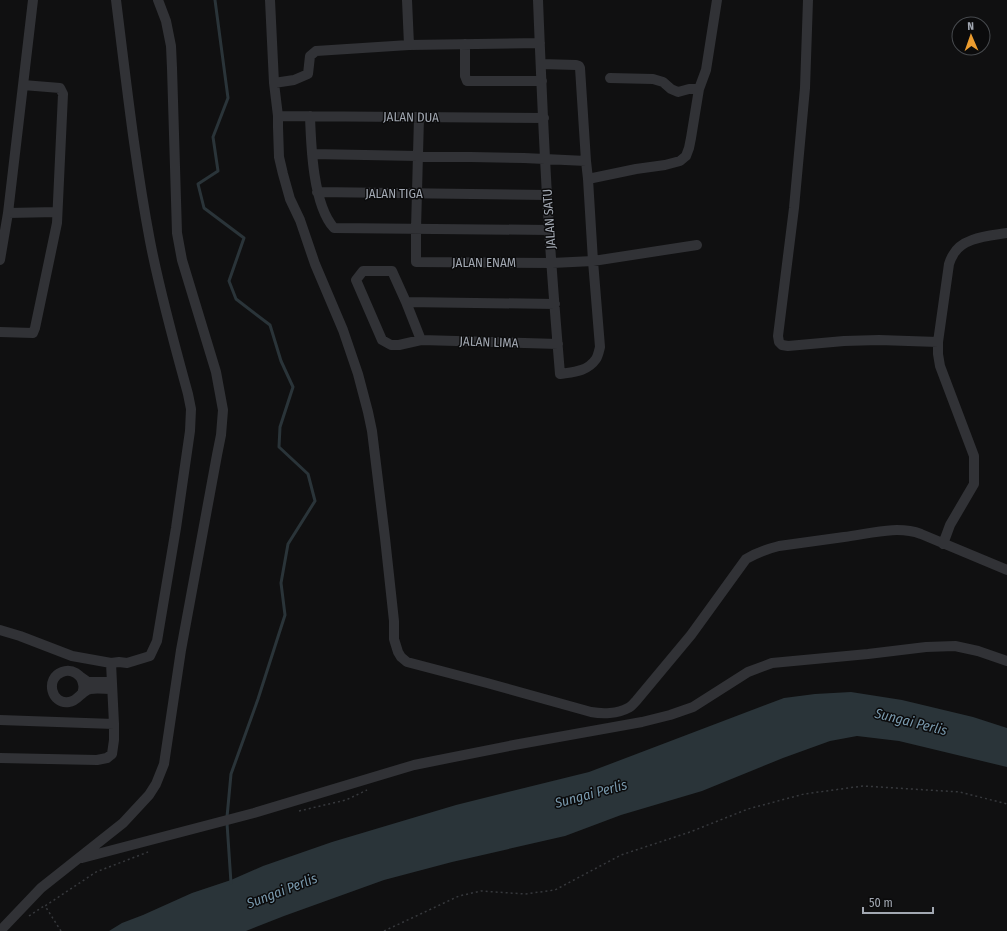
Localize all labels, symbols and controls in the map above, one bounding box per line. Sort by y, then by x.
north arrow [951,16,991,56]
text: N [967,20,974,33]
street label: JALAN DUA [383,109,439,125]
street label: JALAN TIGA [365,186,423,201]
street label: JALAN SATU [539,188,559,250]
street label: JALAN ENAM [452,255,516,270]
street label: JALAN LIMA [459,333,519,351]
water label: Sungai Perlis [872,705,949,739]
water label: Sungai Perlis [552,776,629,812]
water label: Sungai Perlis [243,870,320,913]
scale bar [863,889,933,915]
text: 50 m [869,896,893,910]

